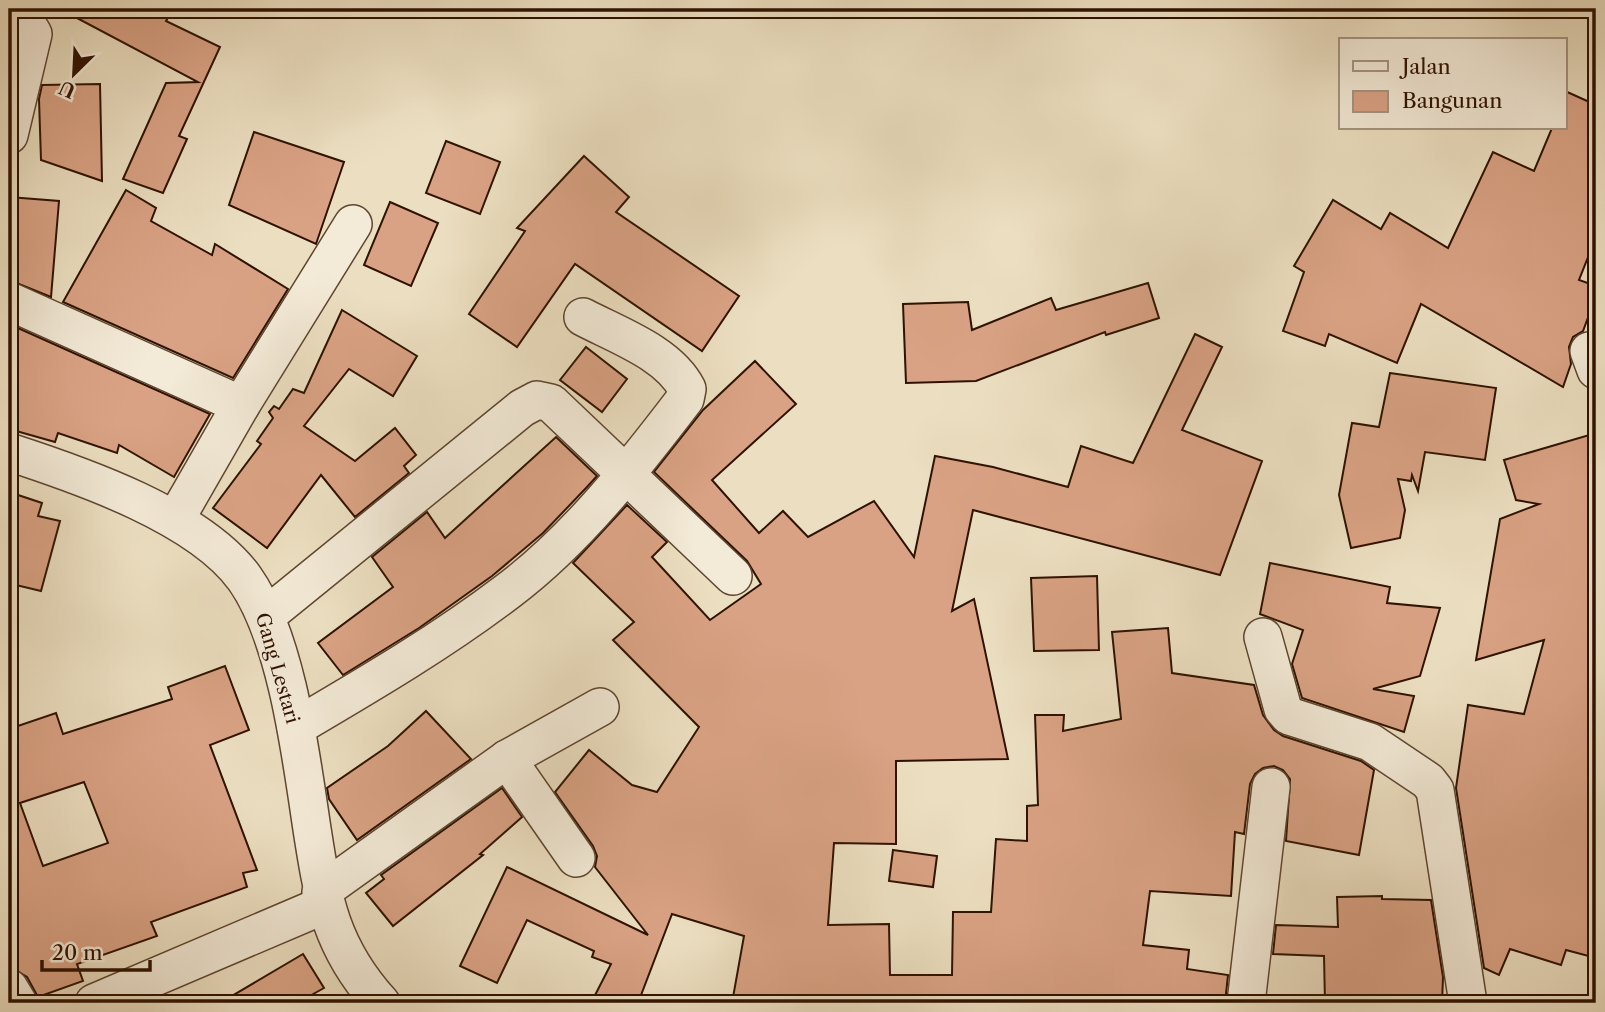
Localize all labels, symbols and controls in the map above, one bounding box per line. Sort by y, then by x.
north arrow [38,38,108,108]
legend [1339,38,1566,130]
text: Jalan [1399,54,1451,79]
text: U [55,75,79,103]
text: Bangunan [1402,88,1502,113]
street label: Gang Lestari [251,610,304,726]
scale bar [42,928,150,972]
text: 20 m [52,940,103,965]

